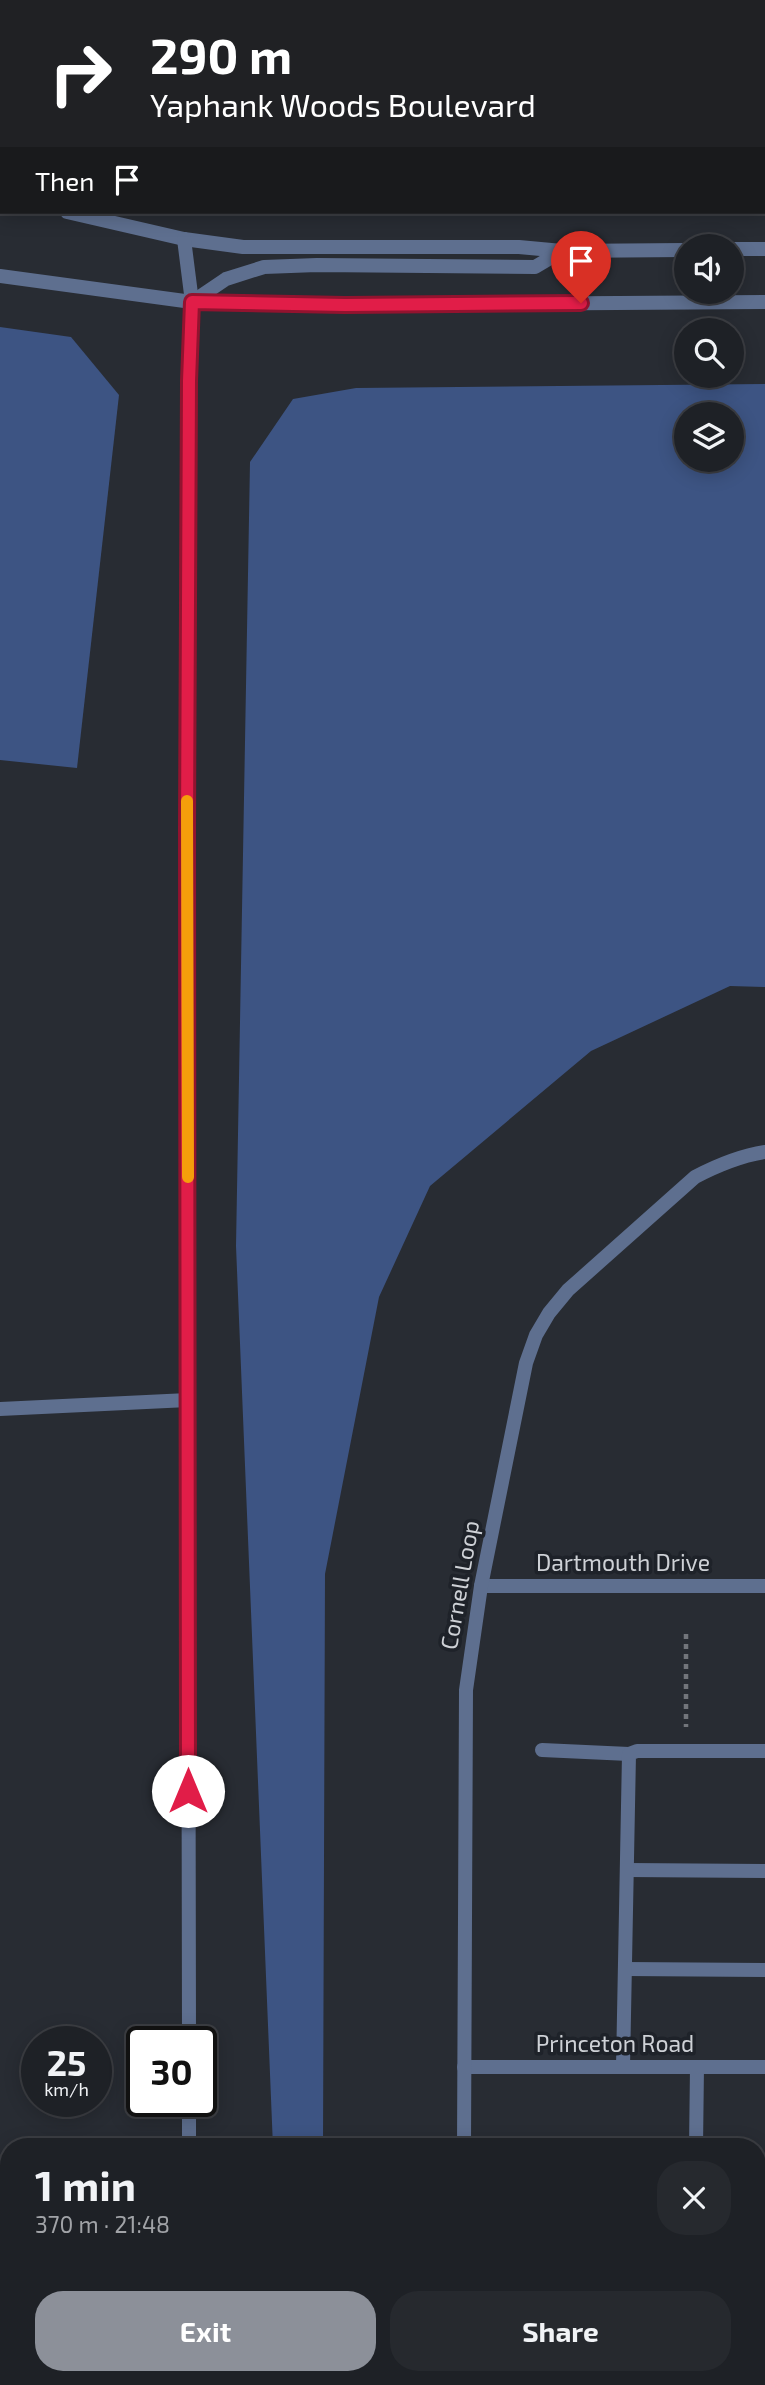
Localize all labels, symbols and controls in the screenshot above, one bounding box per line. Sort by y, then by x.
text: 290 m [150,25,292,84]
icon: right [35,28,126,119]
text: Yaphank Woods Boulevard [150,85,536,123]
icon: arrive [108,161,146,199]
text: Then [35,165,94,196]
pin [551,231,611,303]
map controls [674,234,744,472]
button: sound [674,234,744,304]
icon: arrive [562,242,600,280]
button: search [674,318,744,388]
button: layers [674,402,744,472]
street label: Cornell Loop [434,1518,484,1652]
street label: Dartmouth Drive [536,1548,710,1576]
position arrow [151,1754,225,1828]
speed limit sign: 30 [126,2026,217,2117]
street label: Princeton Road [536,2029,694,2057]
text: 25 [47,2041,86,2083]
text: km/h [44,2078,89,2100]
text: 1 min [35,2159,136,2209]
button: close [657,2161,731,2235]
text: 370 m · 21:48 [35,2210,170,2238]
button: Exit [35,2291,376,2371]
button: Share [390,2291,731,2371]

